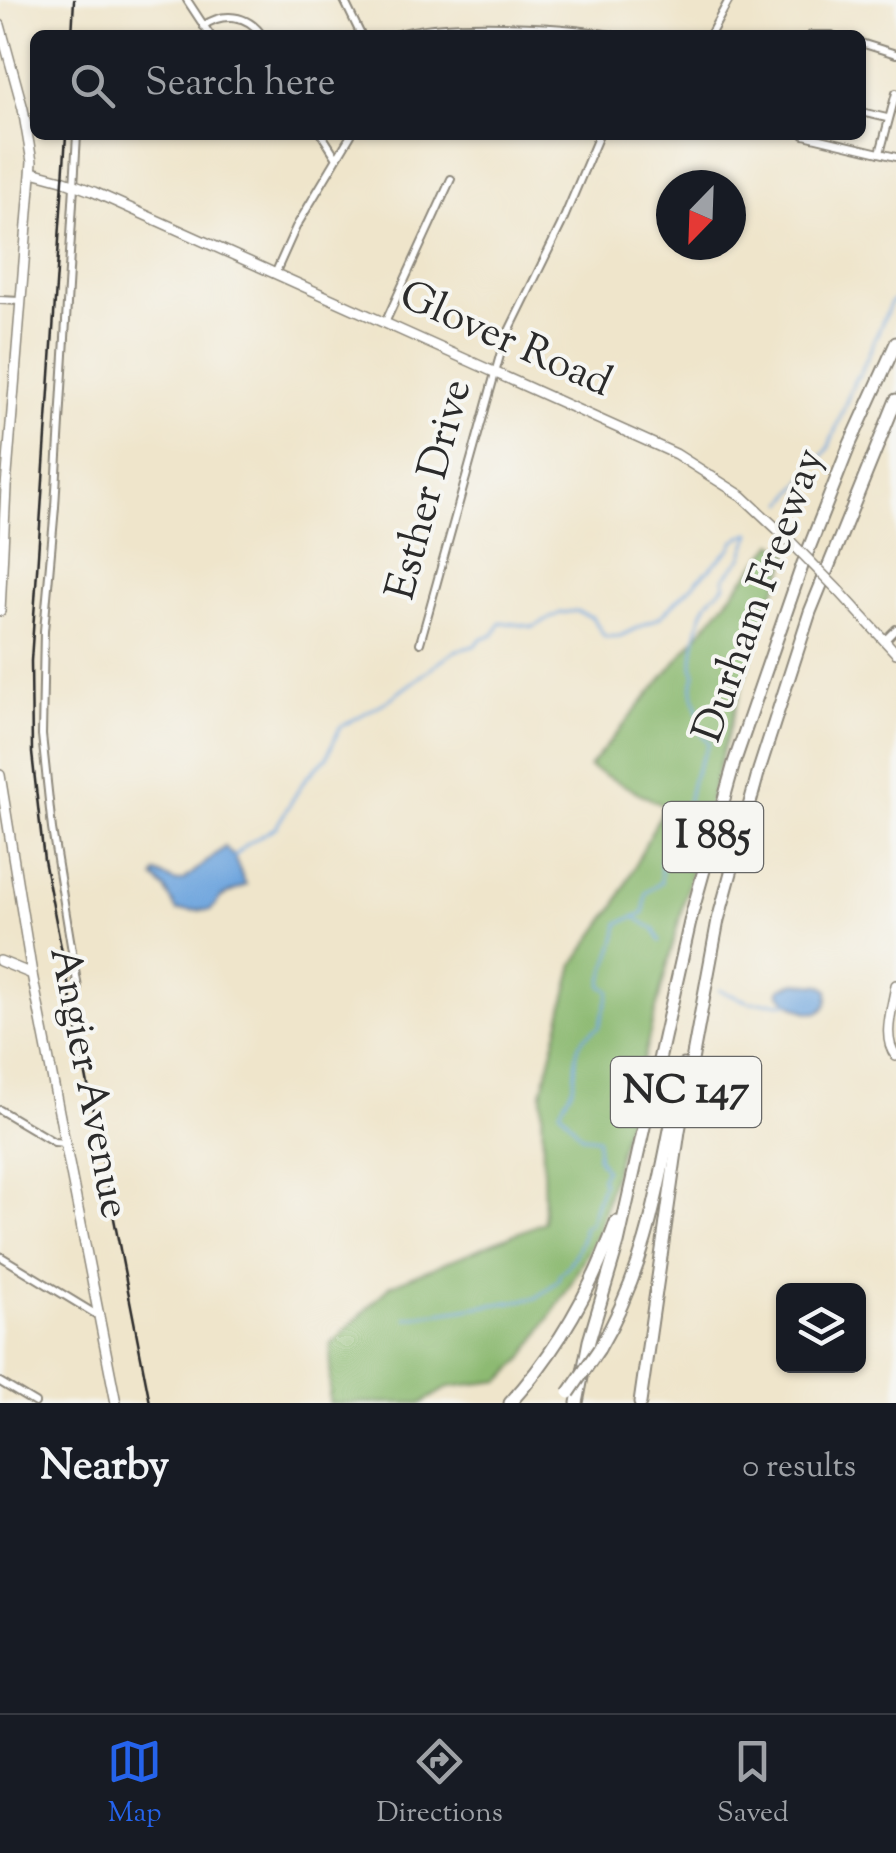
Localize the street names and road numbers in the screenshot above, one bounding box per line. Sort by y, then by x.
street label: Glover Road [389,267,621,415]
street label: Esther Drive [373,373,489,607]
street label: Durham Freeway [680,441,842,751]
road number: I 885 [663,802,763,872]
street label: Angier Avenue [31,942,143,1224]
road number: NC 147 [611,1057,761,1127]

